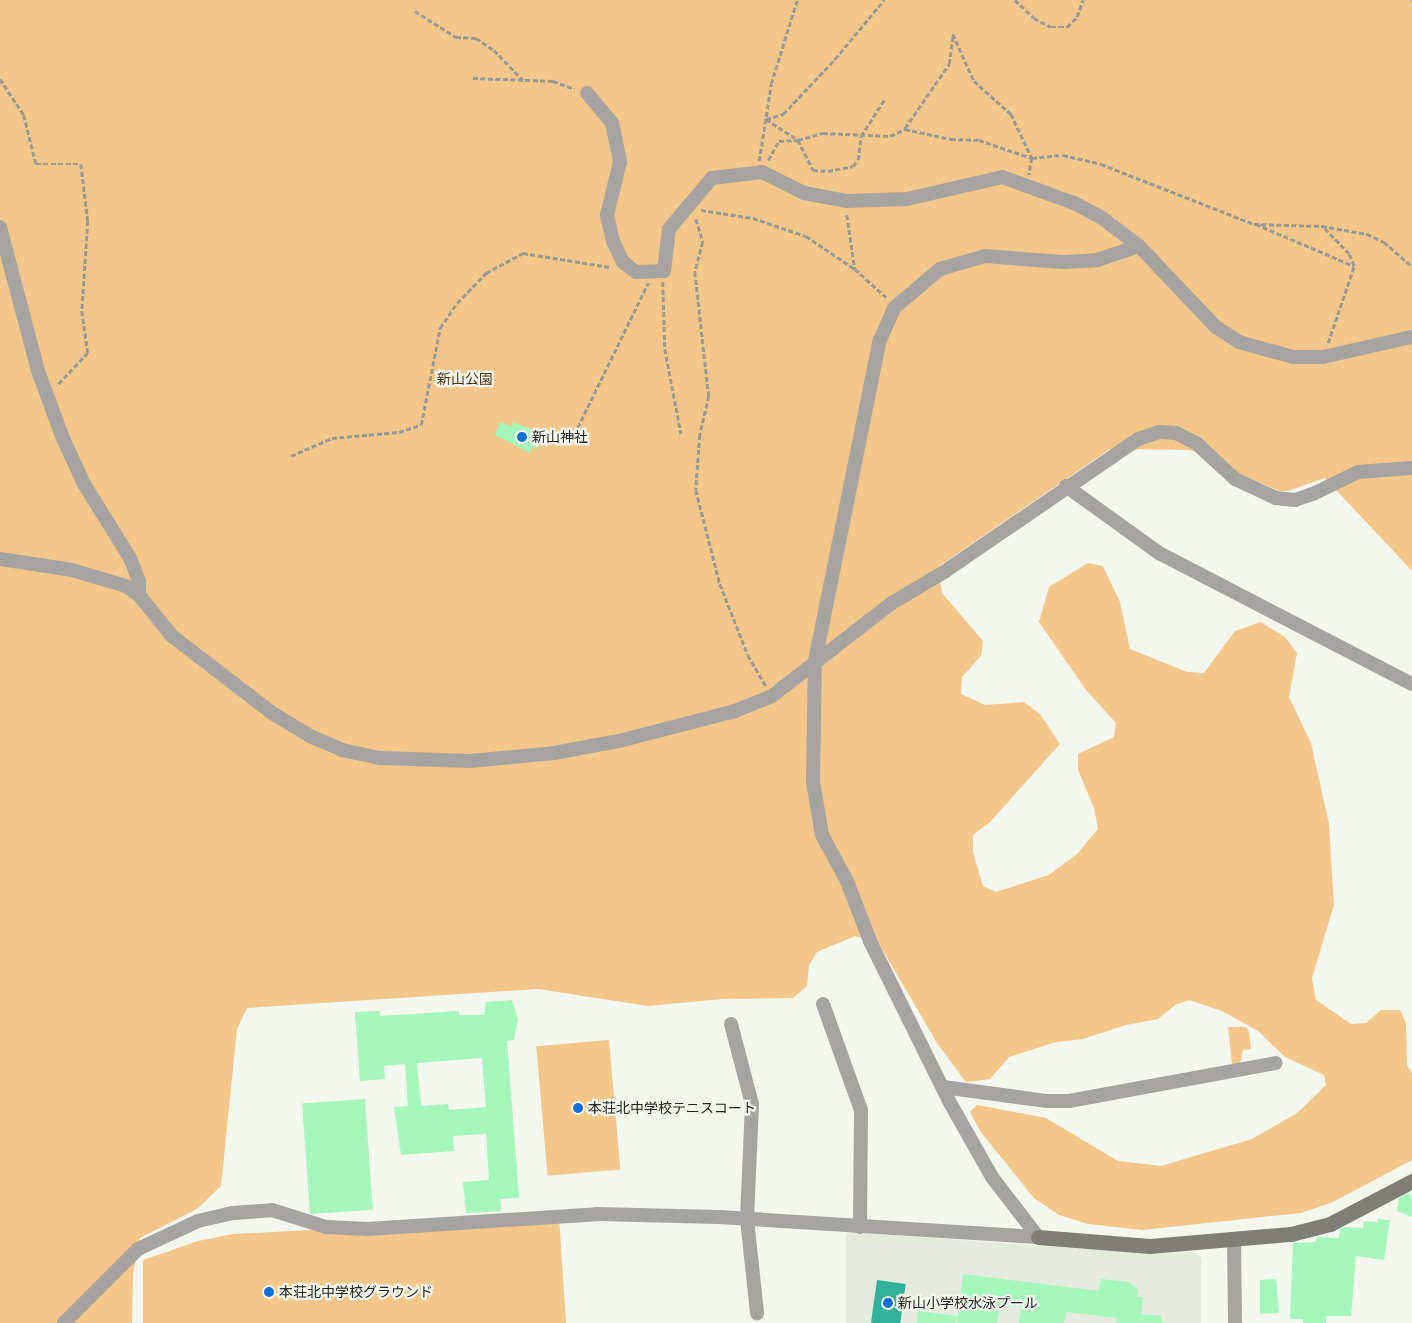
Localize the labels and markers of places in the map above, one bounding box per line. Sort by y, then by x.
place label: 新山神社 [532,429,588,445]
marker: 新山神社 [516,431,528,443]
place label: 本荘北中学校テニスコート [588,1100,756,1116]
marker: 本荘北中学校テニスコート [572,1102,584,1114]
place label: 本荘北中学校グラウンド [279,1284,433,1300]
marker: 本荘北中学校グラウンド [263,1286,275,1298]
place label: 新山小学校水泳プール [898,1295,1038,1311]
marker: 新山小学校水泳プール [882,1297,894,1309]

